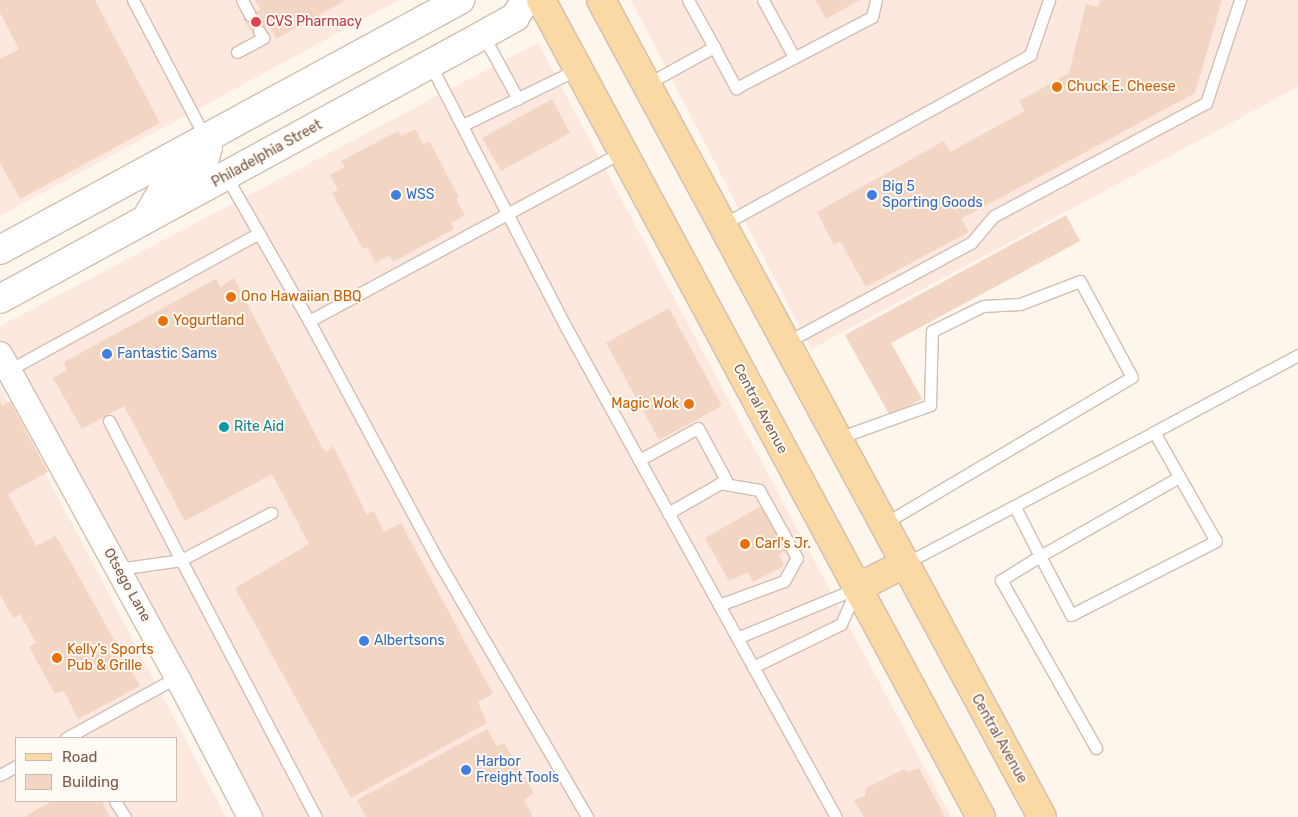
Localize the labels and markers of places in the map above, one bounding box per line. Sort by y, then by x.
place label: CVS Pharmacy [266,14,362,30]
marker: CVS Pharmacy [250,16,262,28]
place label: Chuck E. Cheese [1067,79,1176,95]
marker: Chuck E. Cheese [1051,81,1063,93]
place label: Big 5 Sporting Goods [882,179,983,212]
place label: WSS [406,187,435,203]
marker: WSS [390,189,402,201]
marker: Big 5 Sporting Goods [866,189,878,201]
place label: Ono Hawaiian BBQ [241,289,361,305]
marker: Ono Hawaiian BBQ [225,291,237,303]
place label: Yogurtland [173,313,244,329]
marker: Yogurtland [157,315,169,327]
place label: Fantastic Sams [117,346,217,362]
marker: Fantastic Sams [101,348,113,360]
place label: Magic Wok [611,396,679,412]
marker: Magic Wok [683,398,695,410]
place label: Rite Aid [234,419,284,435]
marker: Rite Aid [218,421,230,433]
place label: Carl's Jr. [755,536,811,552]
marker: Carl's Jr. [739,538,751,550]
place label: Albertsons [374,633,445,649]
marker: Albertsons [358,635,370,647]
place label: Kelly’s Sports Pub & Grille [67,642,154,674]
marker: Kelly’s Sports Pub & Grille [51,652,63,664]
place label: Harbor Freight Tools [476,754,559,786]
marker: Harbor Freight Tools [460,764,472,776]

